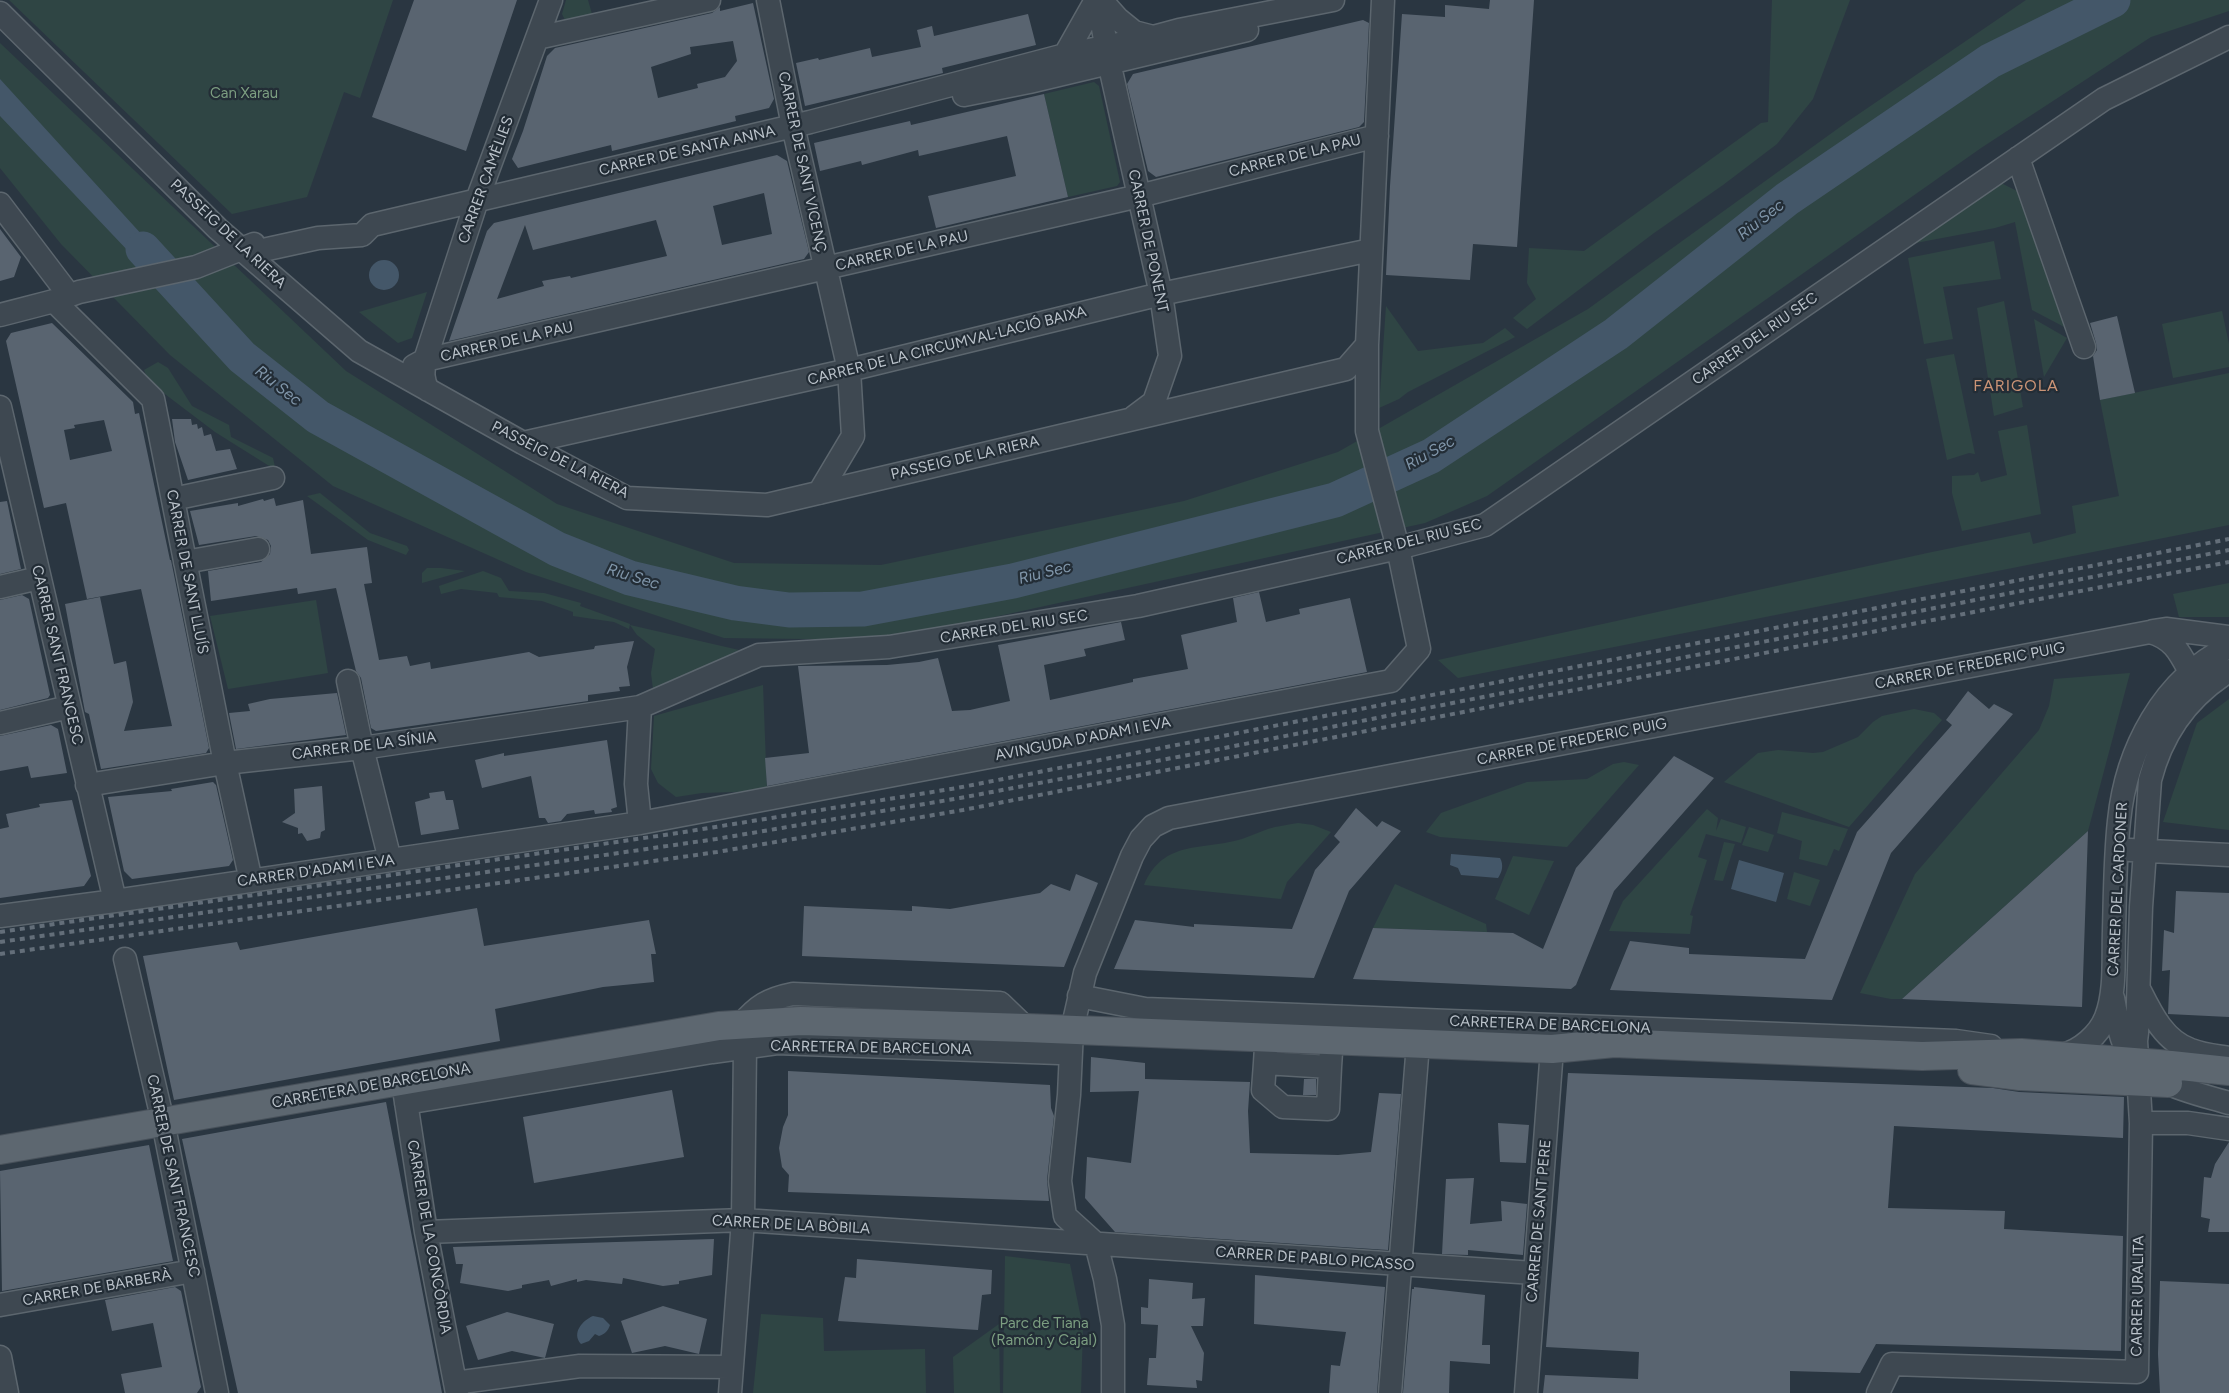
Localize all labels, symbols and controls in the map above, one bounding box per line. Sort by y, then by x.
street label: CARRER DE SANT VICENÇ [774,70,830,254]
park label: Can Xarau [210,85,278,103]
street label: CARRER CAMÈLIES [455,114,517,246]
street label: CARRER DE SANTA ANNA [597,122,777,180]
street label: CARRER DE LA PAU [1227,131,1363,181]
street label: CARRER DE PONENT [1124,168,1172,314]
street label: PASSEIG DE LA RIERA [166,176,290,292]
water label: Riu Sec [1734,196,1788,244]
street label: CARRER DE LA PAU [834,227,970,275]
street label: CARRER DEL RIU SEC [1689,289,1821,389]
street label: CARRER DE LA CIRCUMVAL·LACIÓ BAIXA [806,303,1088,389]
street label: CARRER DE LA PAU [439,318,575,366]
water label: Riu Sec [251,362,305,410]
district label: FARIGOLA [1972,376,2060,396]
street label: PASSEIG DE LA RIERA [488,418,632,502]
street label: PASSEIG DE LA RIERA [889,432,1041,484]
water label: Riu Sec [1402,432,1458,474]
street label: CARRER DE SANT LLUÍS [162,488,212,656]
street label: CARRER DEL RIU SEC [1334,515,1484,569]
water label: Riu Sec [1017,557,1073,589]
water label: Riu Sec [604,560,662,594]
street label: CARRER SANT FRANCESC [28,563,86,747]
street label: CARRER DEL RIU SEC [939,606,1089,648]
street label: CARRER DE FREDERIC PUIG [1874,639,2066,693]
street label: AVINGUDA D'ADAM I EVA [994,713,1172,765]
street label: CARRER DE FREDERIC PUIG [1476,715,1668,769]
street label: CARRER DE LA SÍNIA [291,728,437,764]
street label: CARRER DEL CARDONER [2104,801,2132,977]
street label: CARRER D'ADAM I EVA [236,851,396,891]
street label: CARRETERA DE BARCELONA [1449,1012,1651,1038]
street label: CARRETERA DE BARCELONA [770,1037,972,1059]
street label: CARRETERA DE BARCELONA [270,1060,472,1112]
street label: CARRER DE SANT FRANCESC [143,1073,203,1279]
street label: CARRER DE LA CONCÒRDIA [403,1139,455,1335]
street label: CARRER DE SANT PERE [1523,1139,1555,1303]
street label: CARRER DE LA BÒBILA [711,1212,871,1238]
street label: CARRER URALITA [2128,1235,2148,1357]
street label: CARRER DE PABLO PICASSO [1215,1243,1415,1275]
street label: CARRER DE BARBERÀ [21,1266,173,1310]
park label: Parc de Tiana (Ramón y Cajal) [991,1315,1097,1350]

